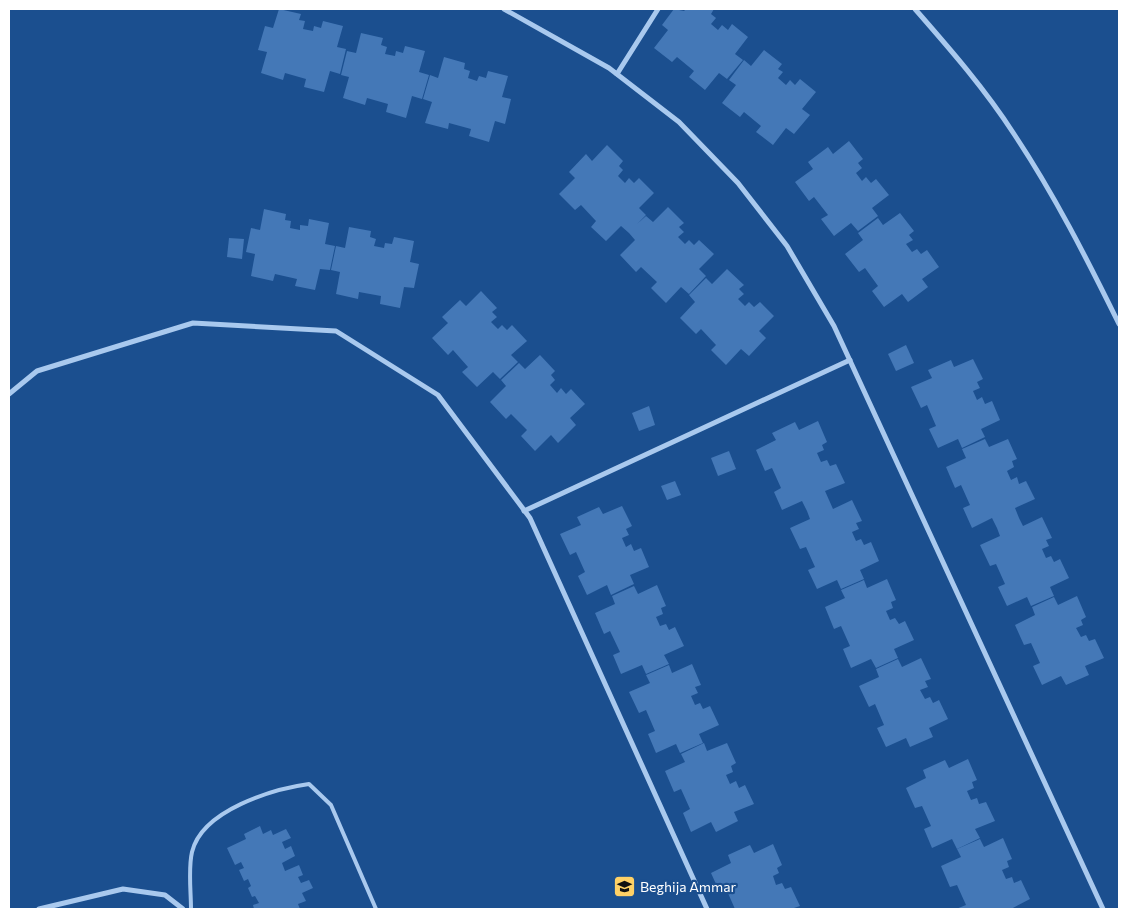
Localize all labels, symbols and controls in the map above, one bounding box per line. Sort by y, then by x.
school or university icon: Beghija Ammar [612,875,636,899]
place label: Beghija Ammar [640,878,737,895]

